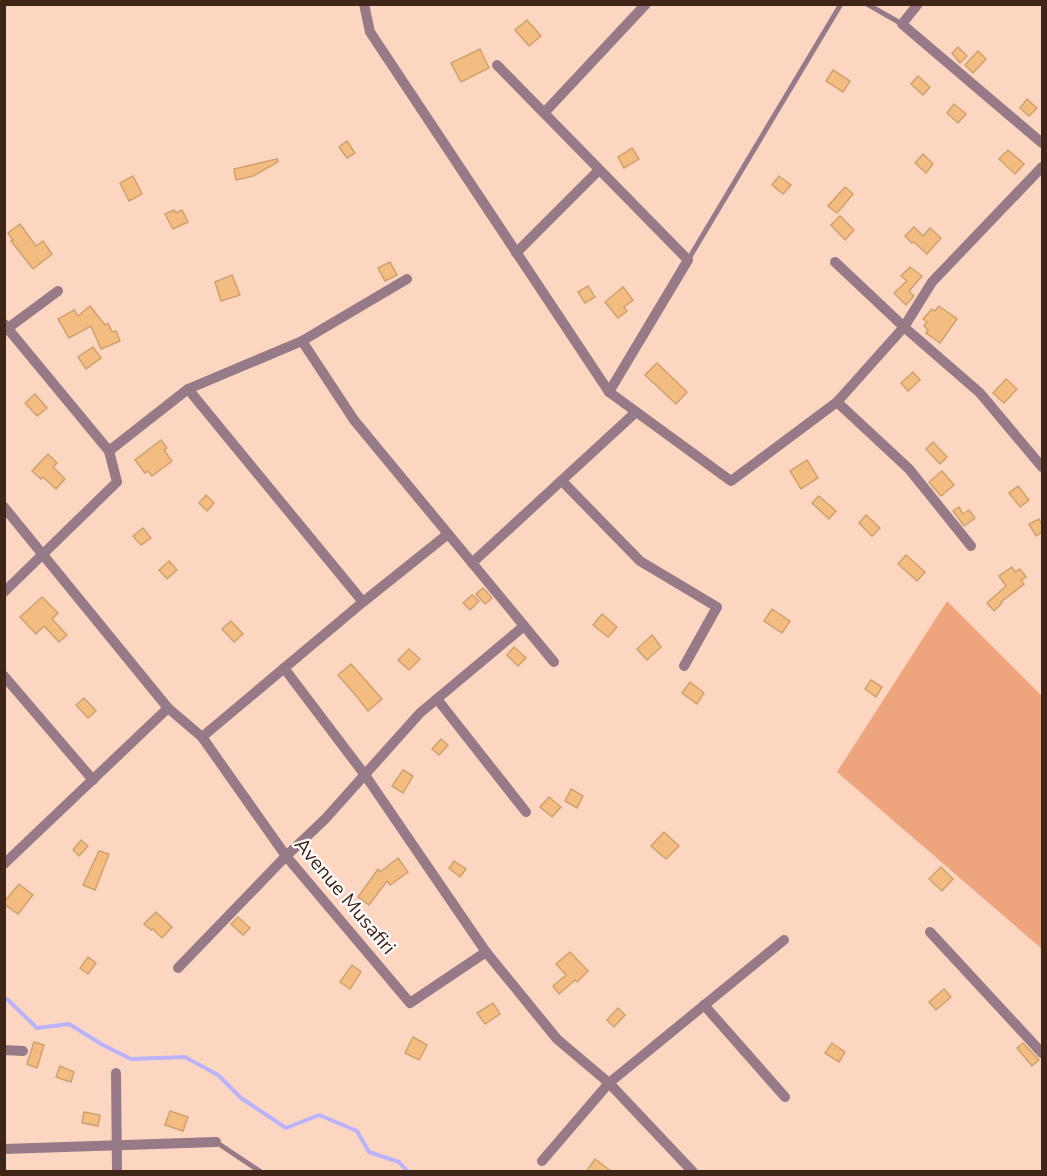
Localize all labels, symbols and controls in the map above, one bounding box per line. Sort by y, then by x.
street label: Avenue Musafiri [288,832,402,960]

